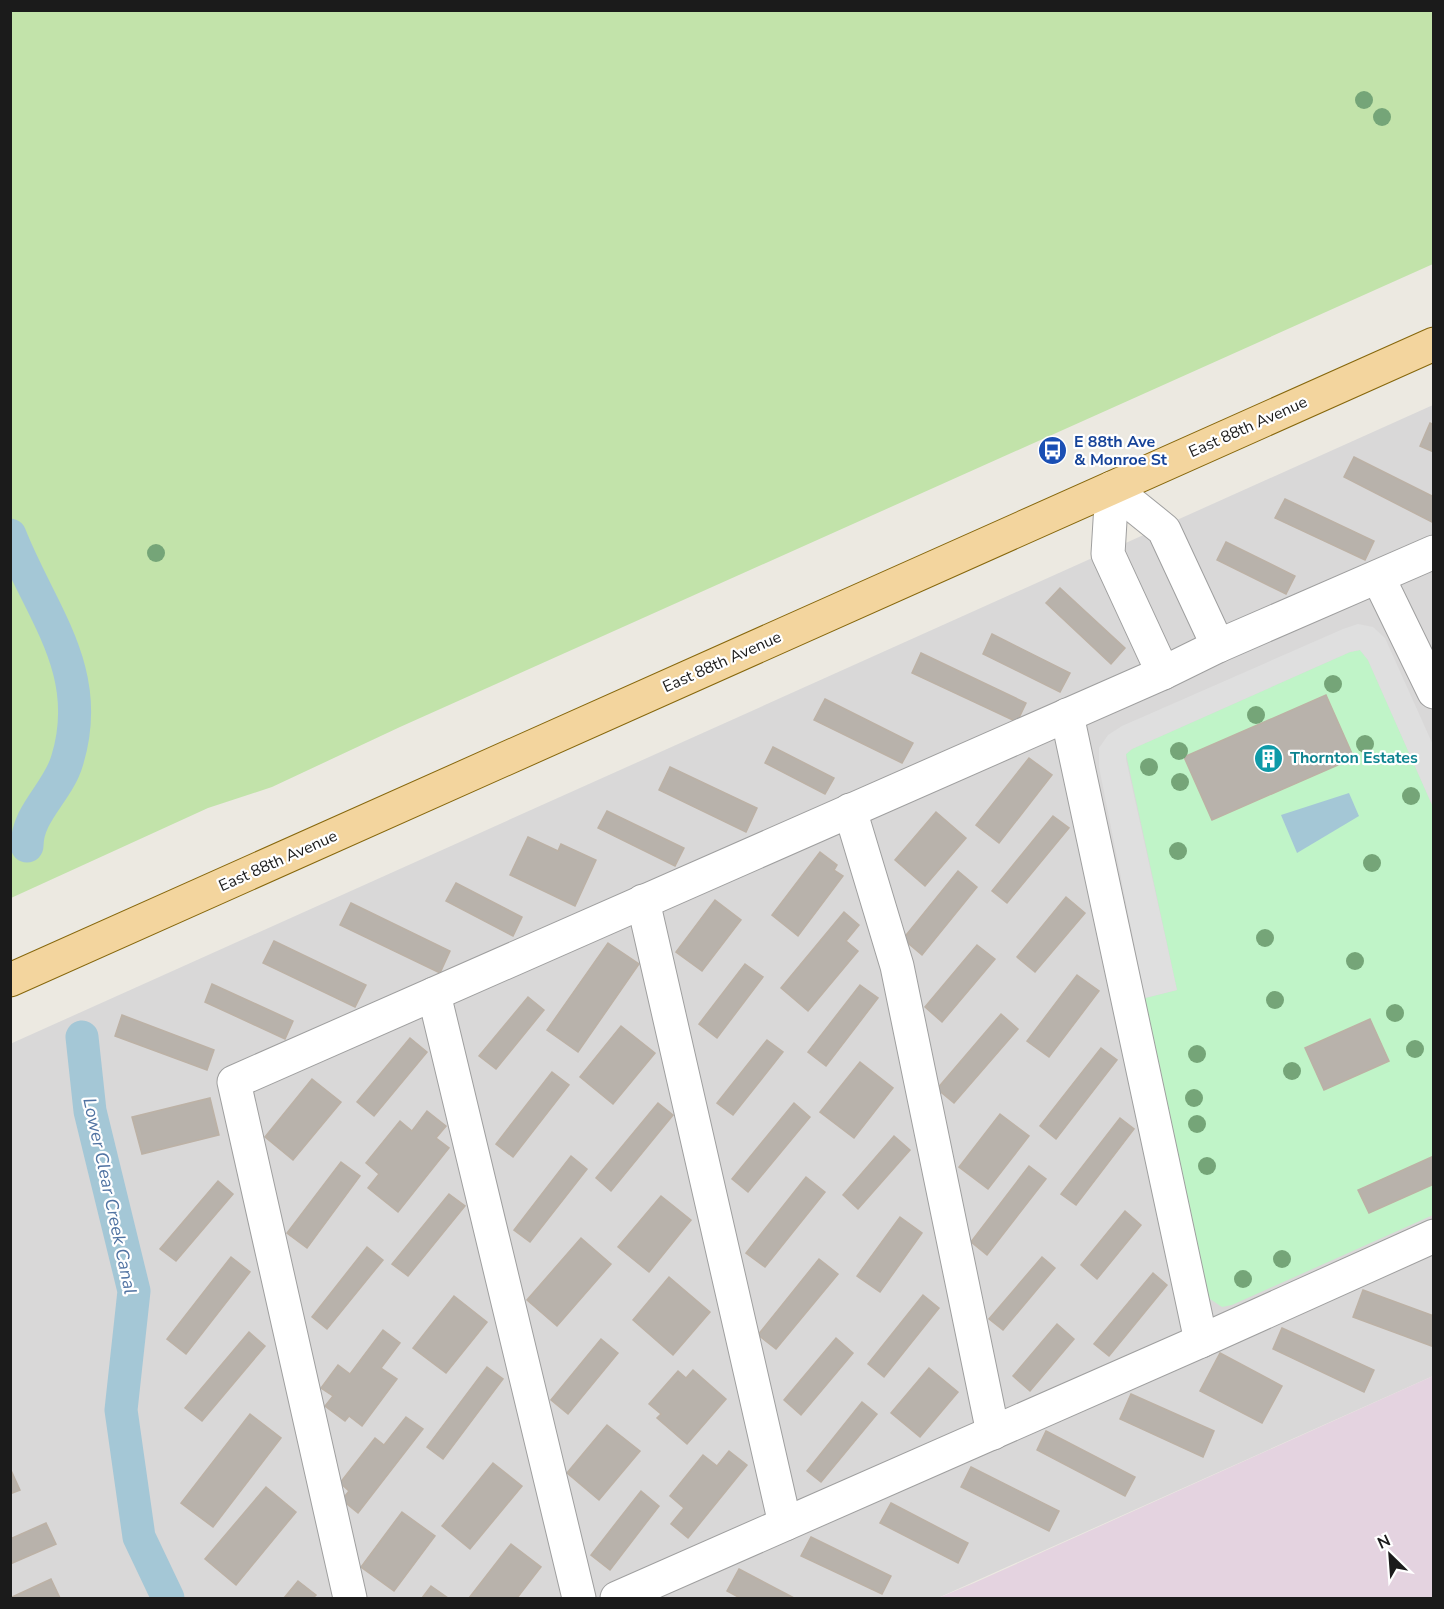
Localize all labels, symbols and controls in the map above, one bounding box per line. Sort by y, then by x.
street label: East 88th Avenue [1185,391,1311,463]
place label: E 88th Ave & Monroe St [1074,431,1168,471]
bus stop icon: E 88th Ave & Monroe St [1037,435,1069,467]
street label: East 88th Avenue [659,626,785,698]
building icon: Thornton Estates [1253,742,1285,774]
place label: Thornton Estates [1290,747,1418,769]
street label: East 88th Avenue [215,825,341,897]
water label: Lower Clear Creek Canal [77,1095,143,1297]
north arrow [1360,1525,1420,1585]
text: N [1374,1530,1394,1555]

